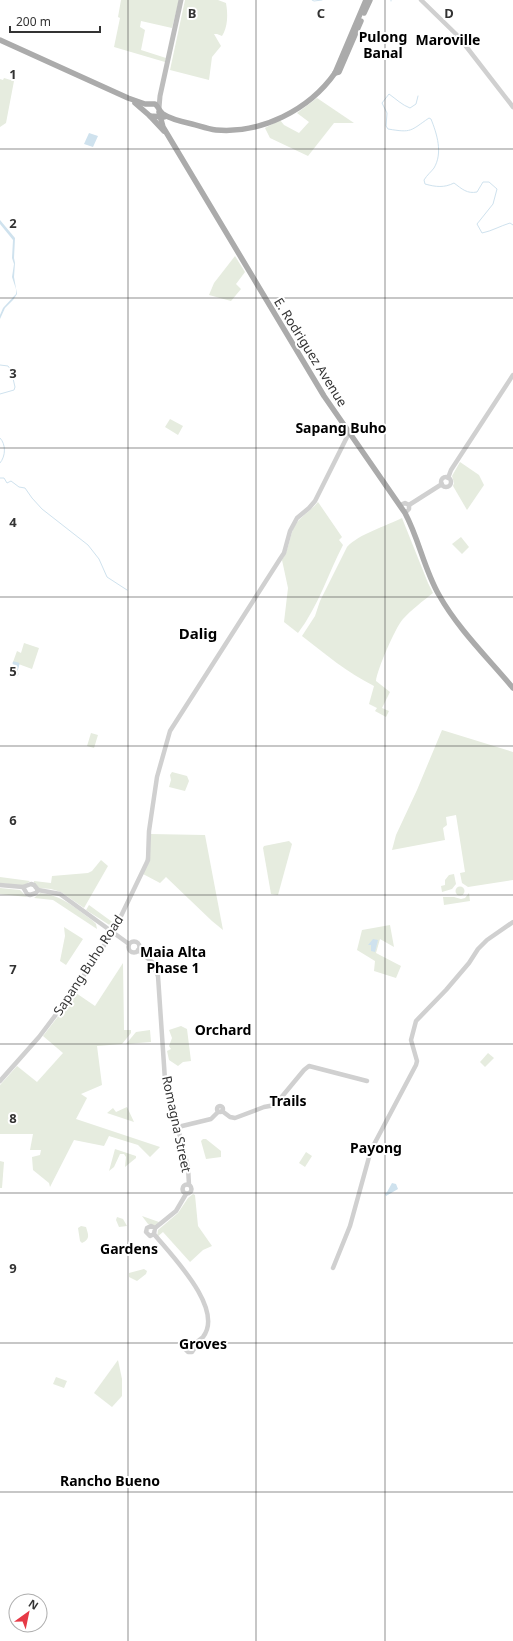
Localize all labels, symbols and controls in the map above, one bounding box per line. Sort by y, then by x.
text: B [188,4,196,22]
text: C [317,4,325,22]
text: D [444,4,454,22]
scale bar [10,8,100,34]
text: 200 m [16,13,51,30]
district label: Pulong Banal [359,27,407,62]
district label: Maroville [416,30,480,49]
text: 1 [9,65,17,83]
text: 2 [9,214,17,232]
street label: E. Rodriguez Avenue [270,294,352,410]
text: 3 [9,364,17,382]
district label: Sapang Buho [295,418,387,437]
text: 4 [9,513,17,531]
district label: Dalig [179,623,217,643]
text: 5 [9,662,17,680]
text: 6 [9,811,17,829]
street label: Sapang Buho Road [49,911,127,1019]
district label: Maia Alta Phase 1 [140,942,206,977]
text: 7 [9,960,17,978]
district label: Orchard [195,1020,251,1039]
street label: Romagna Street [158,1074,196,1174]
district label: Trails [269,1091,307,1110]
text: 8 [9,1109,17,1127]
district label: Payong [350,1138,402,1157]
district label: Gardens [100,1239,158,1258]
text: 9 [9,1259,17,1277]
district label: Groves [179,1334,227,1353]
district label: Rancho Bueno [60,1471,160,1490]
north arrow [8,1593,48,1633]
text: N [26,1595,42,1613]

